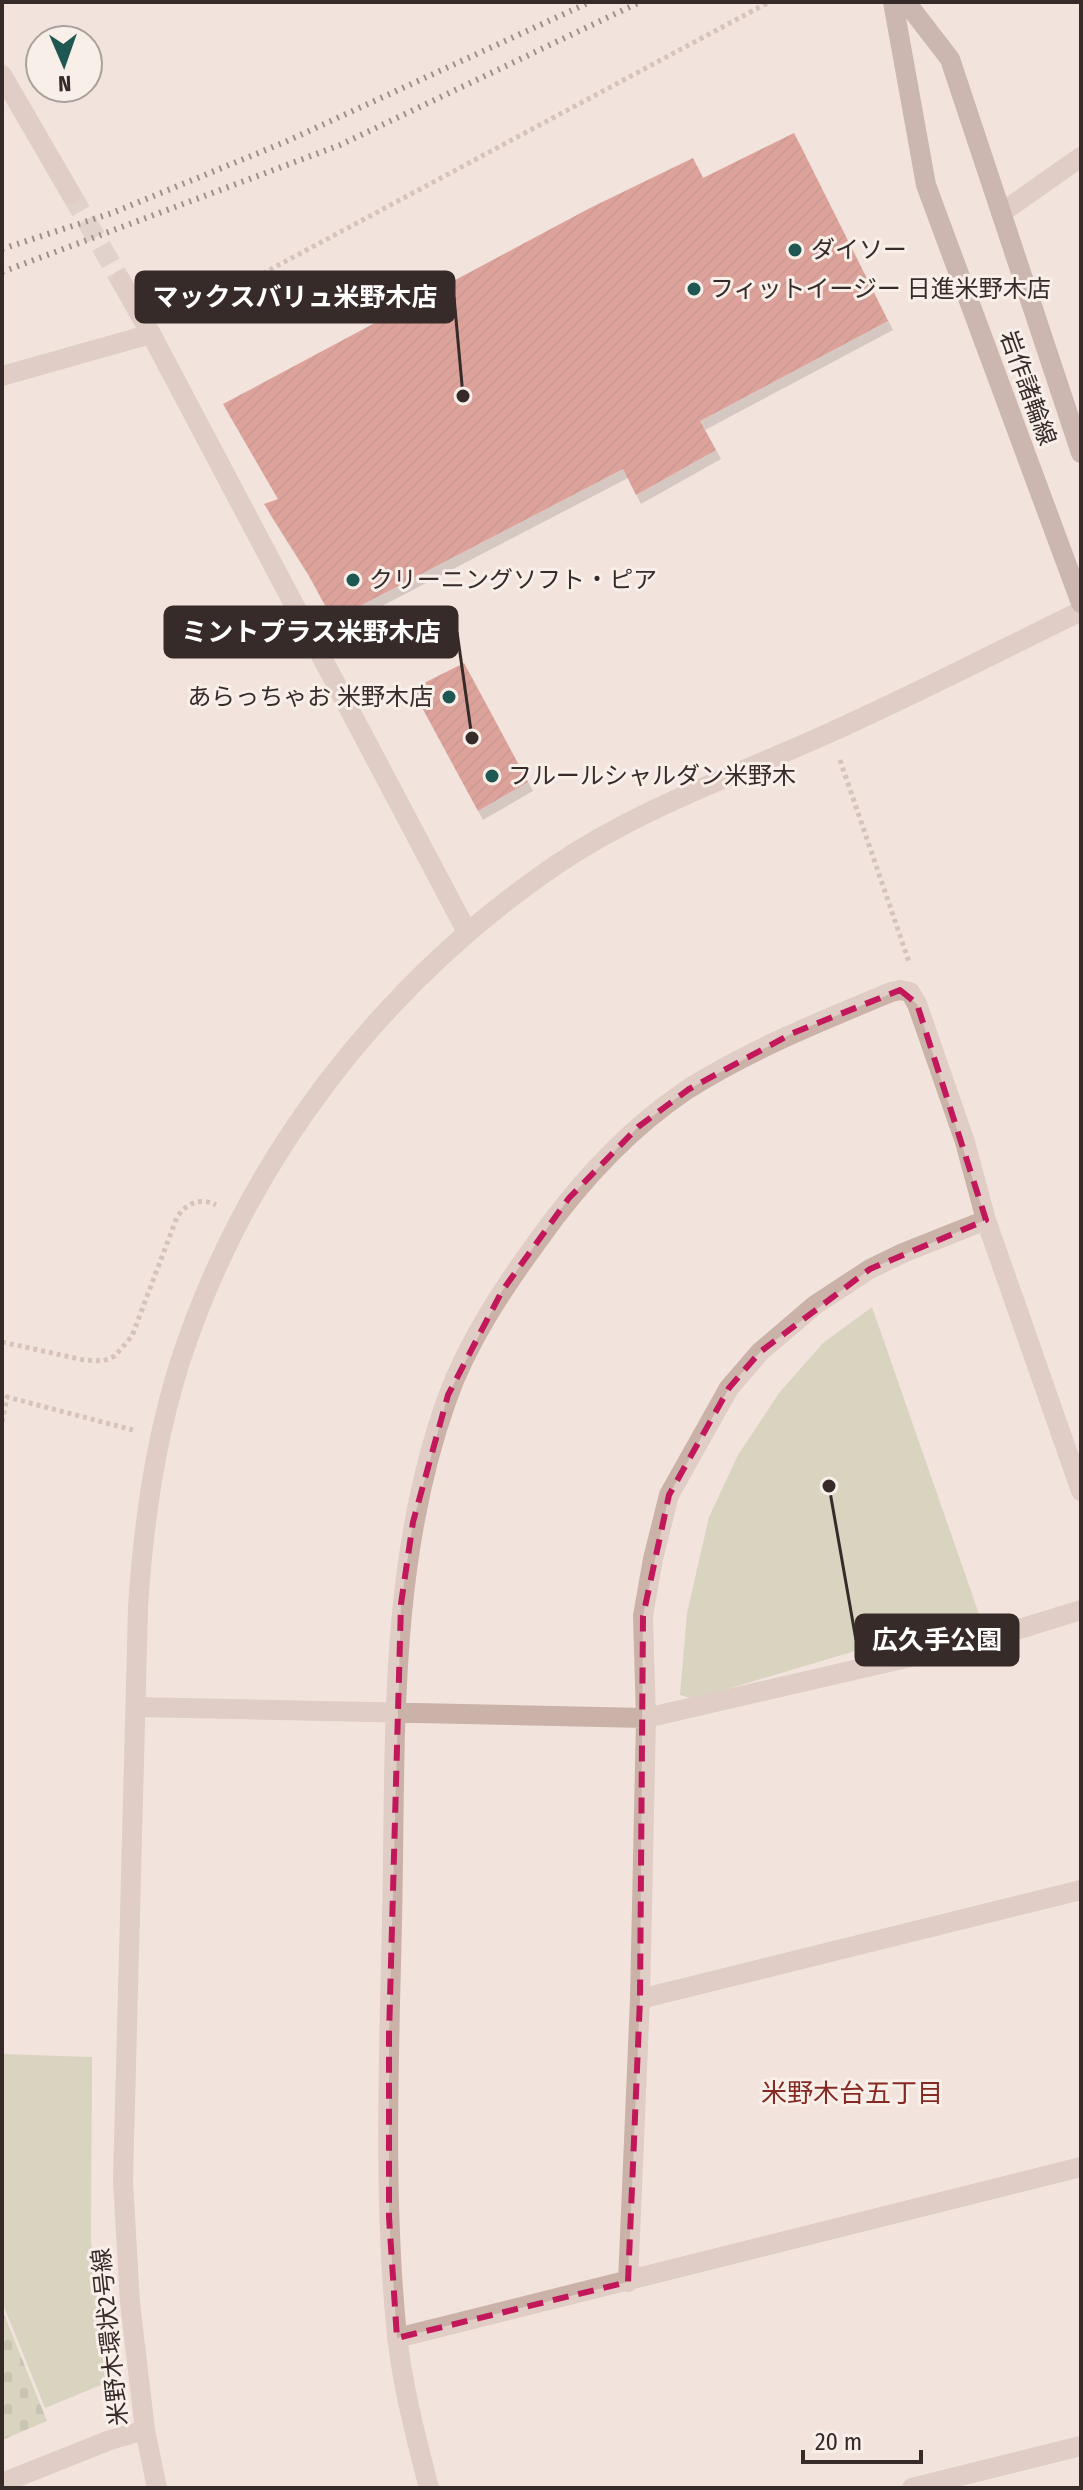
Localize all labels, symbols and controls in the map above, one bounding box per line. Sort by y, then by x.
north arrow [24,24,104,104]
text: N [58,70,72,97]
place label: ダイソー [811,236,907,264]
marker: ダイソー [786,241,804,259]
callout: マックスバリュ米野木店 [136,272,454,322]
place label: フィットイージー 日進米野木店 [710,275,1051,303]
marker: フィットイージー 日進米野木店 [685,280,703,298]
text: マックスバリュ米野木店 [152,282,438,313]
street label: 岩作諸輪線 [994,327,1062,449]
place label: クリーニングソフト・ピア [369,566,657,594]
marker: クリーニングソフト・ピア [344,571,362,589]
callout: ミントプラス米野木店 [165,607,457,657]
text: ミントプラス米野木店 [181,617,441,648]
place label: あらっちゃお 米野木店 [187,683,433,711]
marker: あらっちゃお 米野木店 [440,688,458,706]
place label: フルールシャルダン米野木 [508,762,796,790]
marker: フルールシャルダン米野木 [483,767,501,785]
callout: 広久手公園 [856,1615,1018,1665]
text: 広久手公園 [872,1625,1002,1656]
district label: 米野木台五丁目 [761,2078,943,2109]
street label: 米野木環状2号線 [87,2247,133,2427]
scale bar [803,2414,921,2464]
text: 20 m [815,2428,862,2456]

